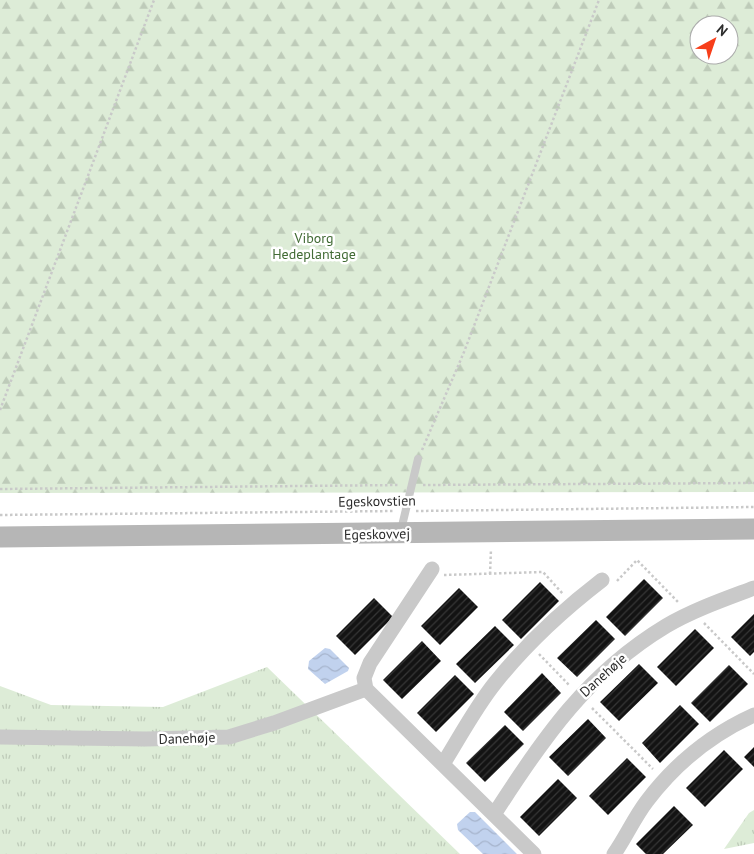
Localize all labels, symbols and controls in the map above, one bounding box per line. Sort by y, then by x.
north arrow [689,15,739,65]
text: N [713,20,732,40]
park label: Viborg Hedeplantage [272,229,356,263]
street label: Egeskovstien [338,491,416,511]
street label: Egeskovvej [344,524,410,544]
street label: Danehøje [576,649,630,701]
street label: Danehøje [158,728,216,748]

